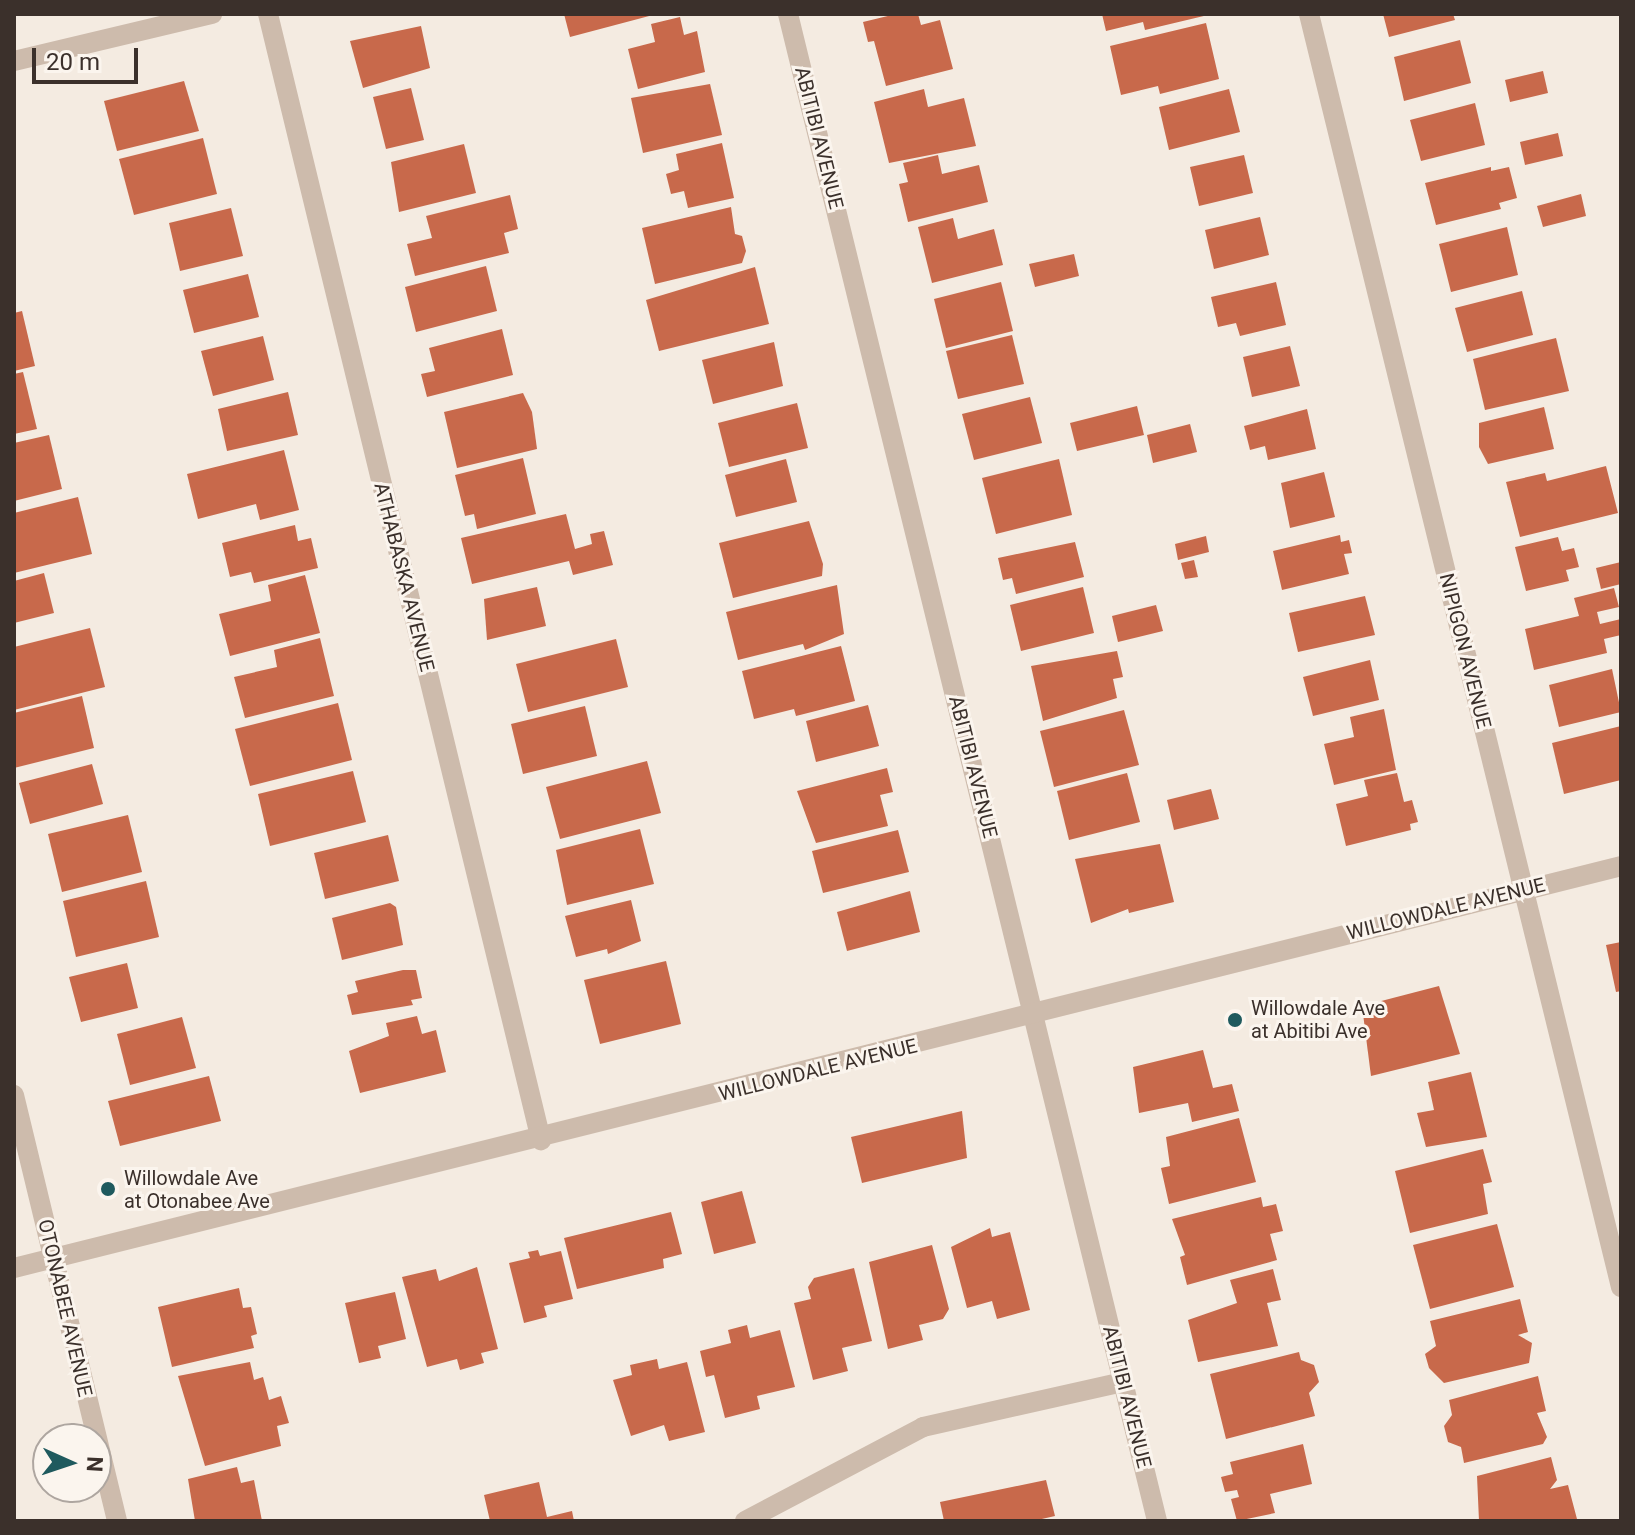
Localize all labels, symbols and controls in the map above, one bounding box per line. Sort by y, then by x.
scale bar [36,32,142,82]
text: 20 m [46,48,100,76]
street label: ABITIBI AVENUE [790,64,848,212]
street label: ATHABASKA AVENUE [369,480,439,674]
street label: NIPIGON AVENUE [1434,571,1496,731]
street label: ABITIBI AVENUE [944,693,1002,841]
street label: WILLOWDALE AVENUE [1344,873,1548,945]
place label: Willowdale Ave at Abitibi Ave [1251,996,1385,1043]
marker: Willowdale Ave at Abitibi Ave [1226,1011,1244,1029]
street label: WILLOWDALE AVENUE [716,1034,920,1106]
place label: Willowdale Ave at Otonabee Ave [124,1166,270,1213]
marker: Willowdale Ave at Otonabee Ave [99,1180,117,1198]
street label: OTONABEE AVENUE [33,1217,97,1399]
street label: ABITIBI AVENUE [1098,1323,1156,1471]
north arrow [32,1423,112,1503]
text: N [82,1456,107,1473]

